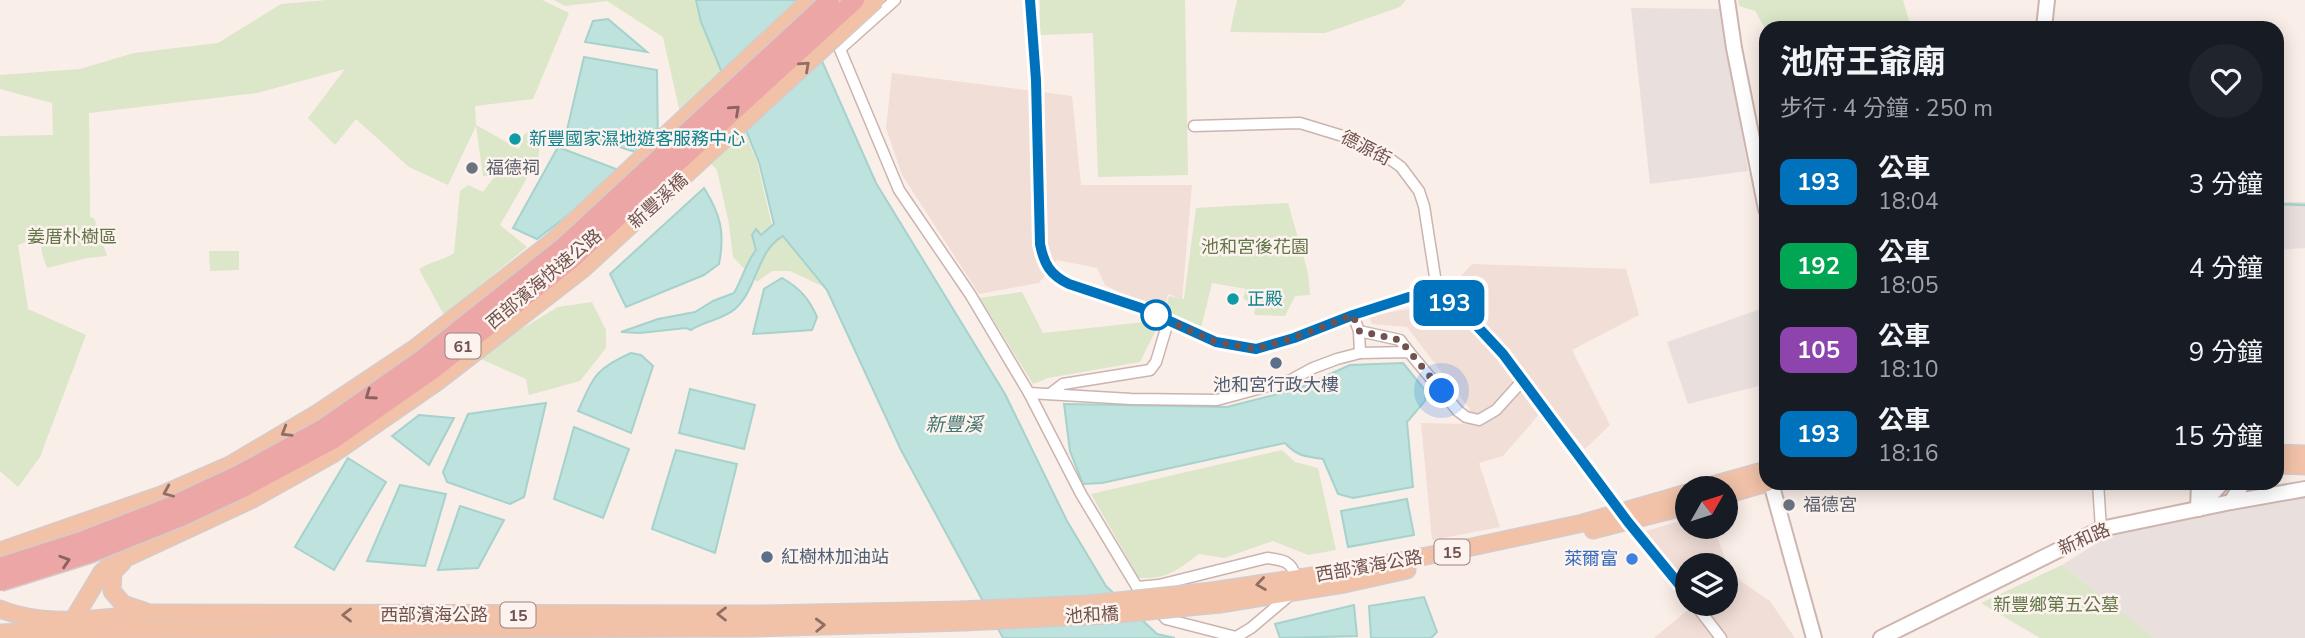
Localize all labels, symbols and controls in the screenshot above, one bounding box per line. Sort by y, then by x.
text: 池府王爺廟 [1780,40,1945,85]
button: heart [2189,44,2263,118]
one-way arrow [797,62,810,75]
text: 步行 · 4 分鐘 · 250 m [1780,93,1993,124]
one-way arrow [727,106,740,118]
street label: 德源街 [1336,125,1396,171]
place label: 新豐國家濕地遊客服務中心 [529,127,745,151]
marker: 新豐國家濕地遊客服務中心 [507,131,523,147]
text: 公車 [1878,151,1930,186]
place label: 福德祠 [486,156,540,180]
marker: 福德祠 [464,160,480,176]
text: 193 [1797,166,1840,198]
text: 3 分鐘 [2189,167,2263,202]
street label: 新豐溪橋 [623,168,693,234]
text: 18:04 [1878,186,1938,217]
street label: 西部濱海快速公路 [481,224,607,334]
park label: 姜厝朴樹區 [27,225,117,249]
park label: 池和宮後花園 [1201,235,1309,259]
text: 公車 [1878,235,1930,270]
text: 192 [1797,250,1840,282]
text: 4 分鐘 [2189,251,2263,286]
text: 18:05 [1878,270,1938,301]
line badge: 193 [1409,280,1489,326]
place label: 正殿 [1247,287,1283,311]
text: 193 [1427,287,1471,319]
marker: 正殿 [1225,291,1241,307]
unlabelled marker [1141,300,1171,330]
text: 公車 [1878,319,1930,354]
road number: 61 [446,334,480,358]
text: 105 [1797,334,1840,366]
text: 9 分鐘 [2189,335,2263,370]
text: 18:10 [1878,354,1938,385]
marker: 池和宮行政大樓 [1268,355,1284,371]
place label: 池和宮行政大樓 [1213,373,1339,397]
your location [1424,373,1459,408]
one-way arrow [365,387,378,399]
text: 公車 [1878,403,1930,438]
water label: 新豐溪 [925,412,985,438]
text: 193 [1797,418,1840,450]
text: 15 分鐘 [2173,419,2263,454]
one-way arrow [281,423,294,436]
text: 18:16 [1878,438,1938,469]
north arrow [1675,476,1738,539]
map controls [1675,476,1738,616]
one-way arrow [162,484,175,498]
place label: 福德宮 [1803,493,1857,517]
marker: 福德宮 [1781,497,1797,513]
street label: 新和路 [2054,517,2114,561]
road number: 15 [1434,540,1470,565]
place label: 紅樹林加油站 [781,545,889,569]
street label: 西部濱海公路 [1314,545,1424,587]
place label: 萊爾富 [1564,547,1618,571]
marker: 紅樹林加油站 [759,549,775,565]
marker: 萊爾富 [1624,551,1640,567]
button: layers [1675,553,1738,616]
one-way arrow [59,555,71,570]
one-way arrow [1255,576,1267,591]
park label: 新豐鄉第五公墓 [1993,593,2119,617]
road number: 15 [500,602,536,628]
street label: 池和橋 [1064,602,1120,628]
street label: 西部濱海公路 [380,603,488,627]
one-way arrow [716,606,726,622]
one-way arrow [341,607,352,622]
one-way arrow [815,618,826,633]

